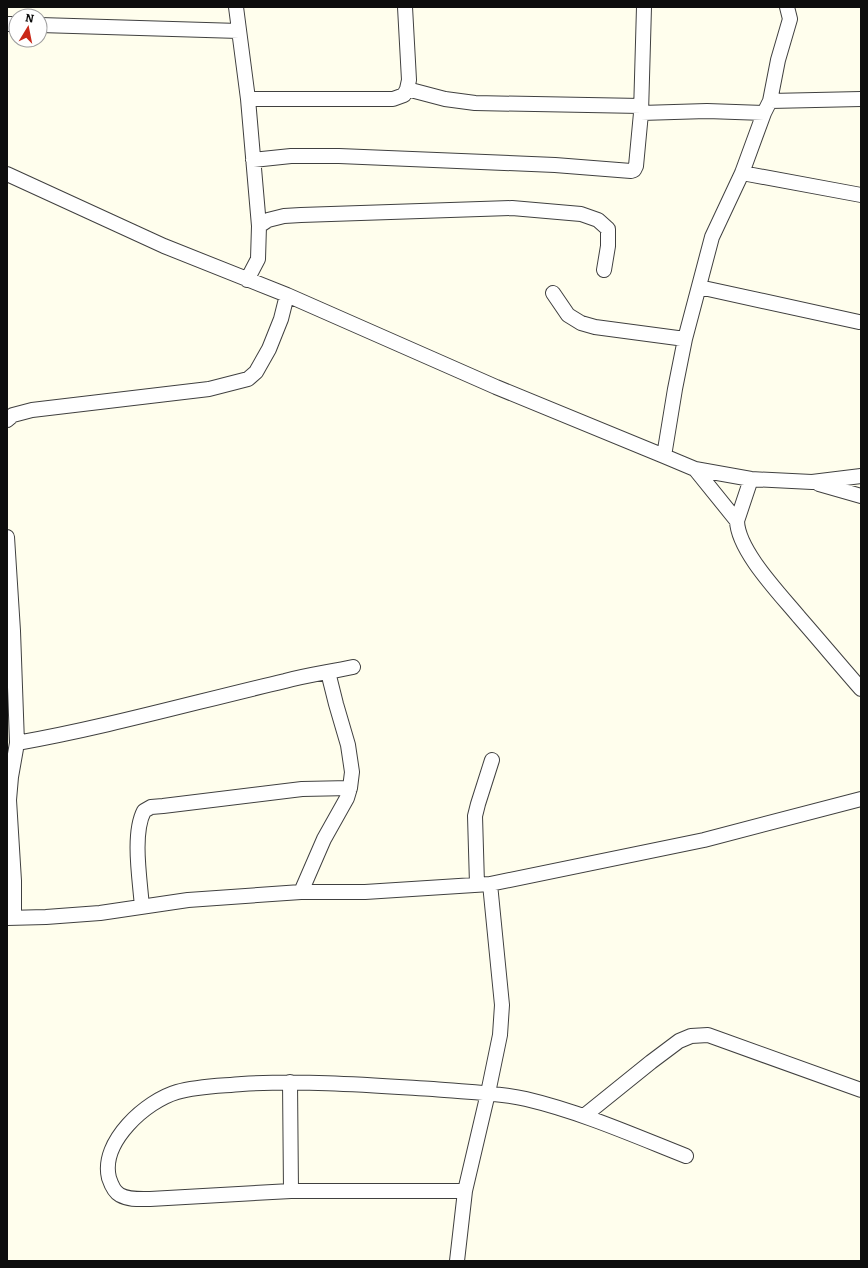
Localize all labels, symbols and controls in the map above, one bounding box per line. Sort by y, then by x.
north arrow [8,8,48,48]
text: N [24,12,35,26]

